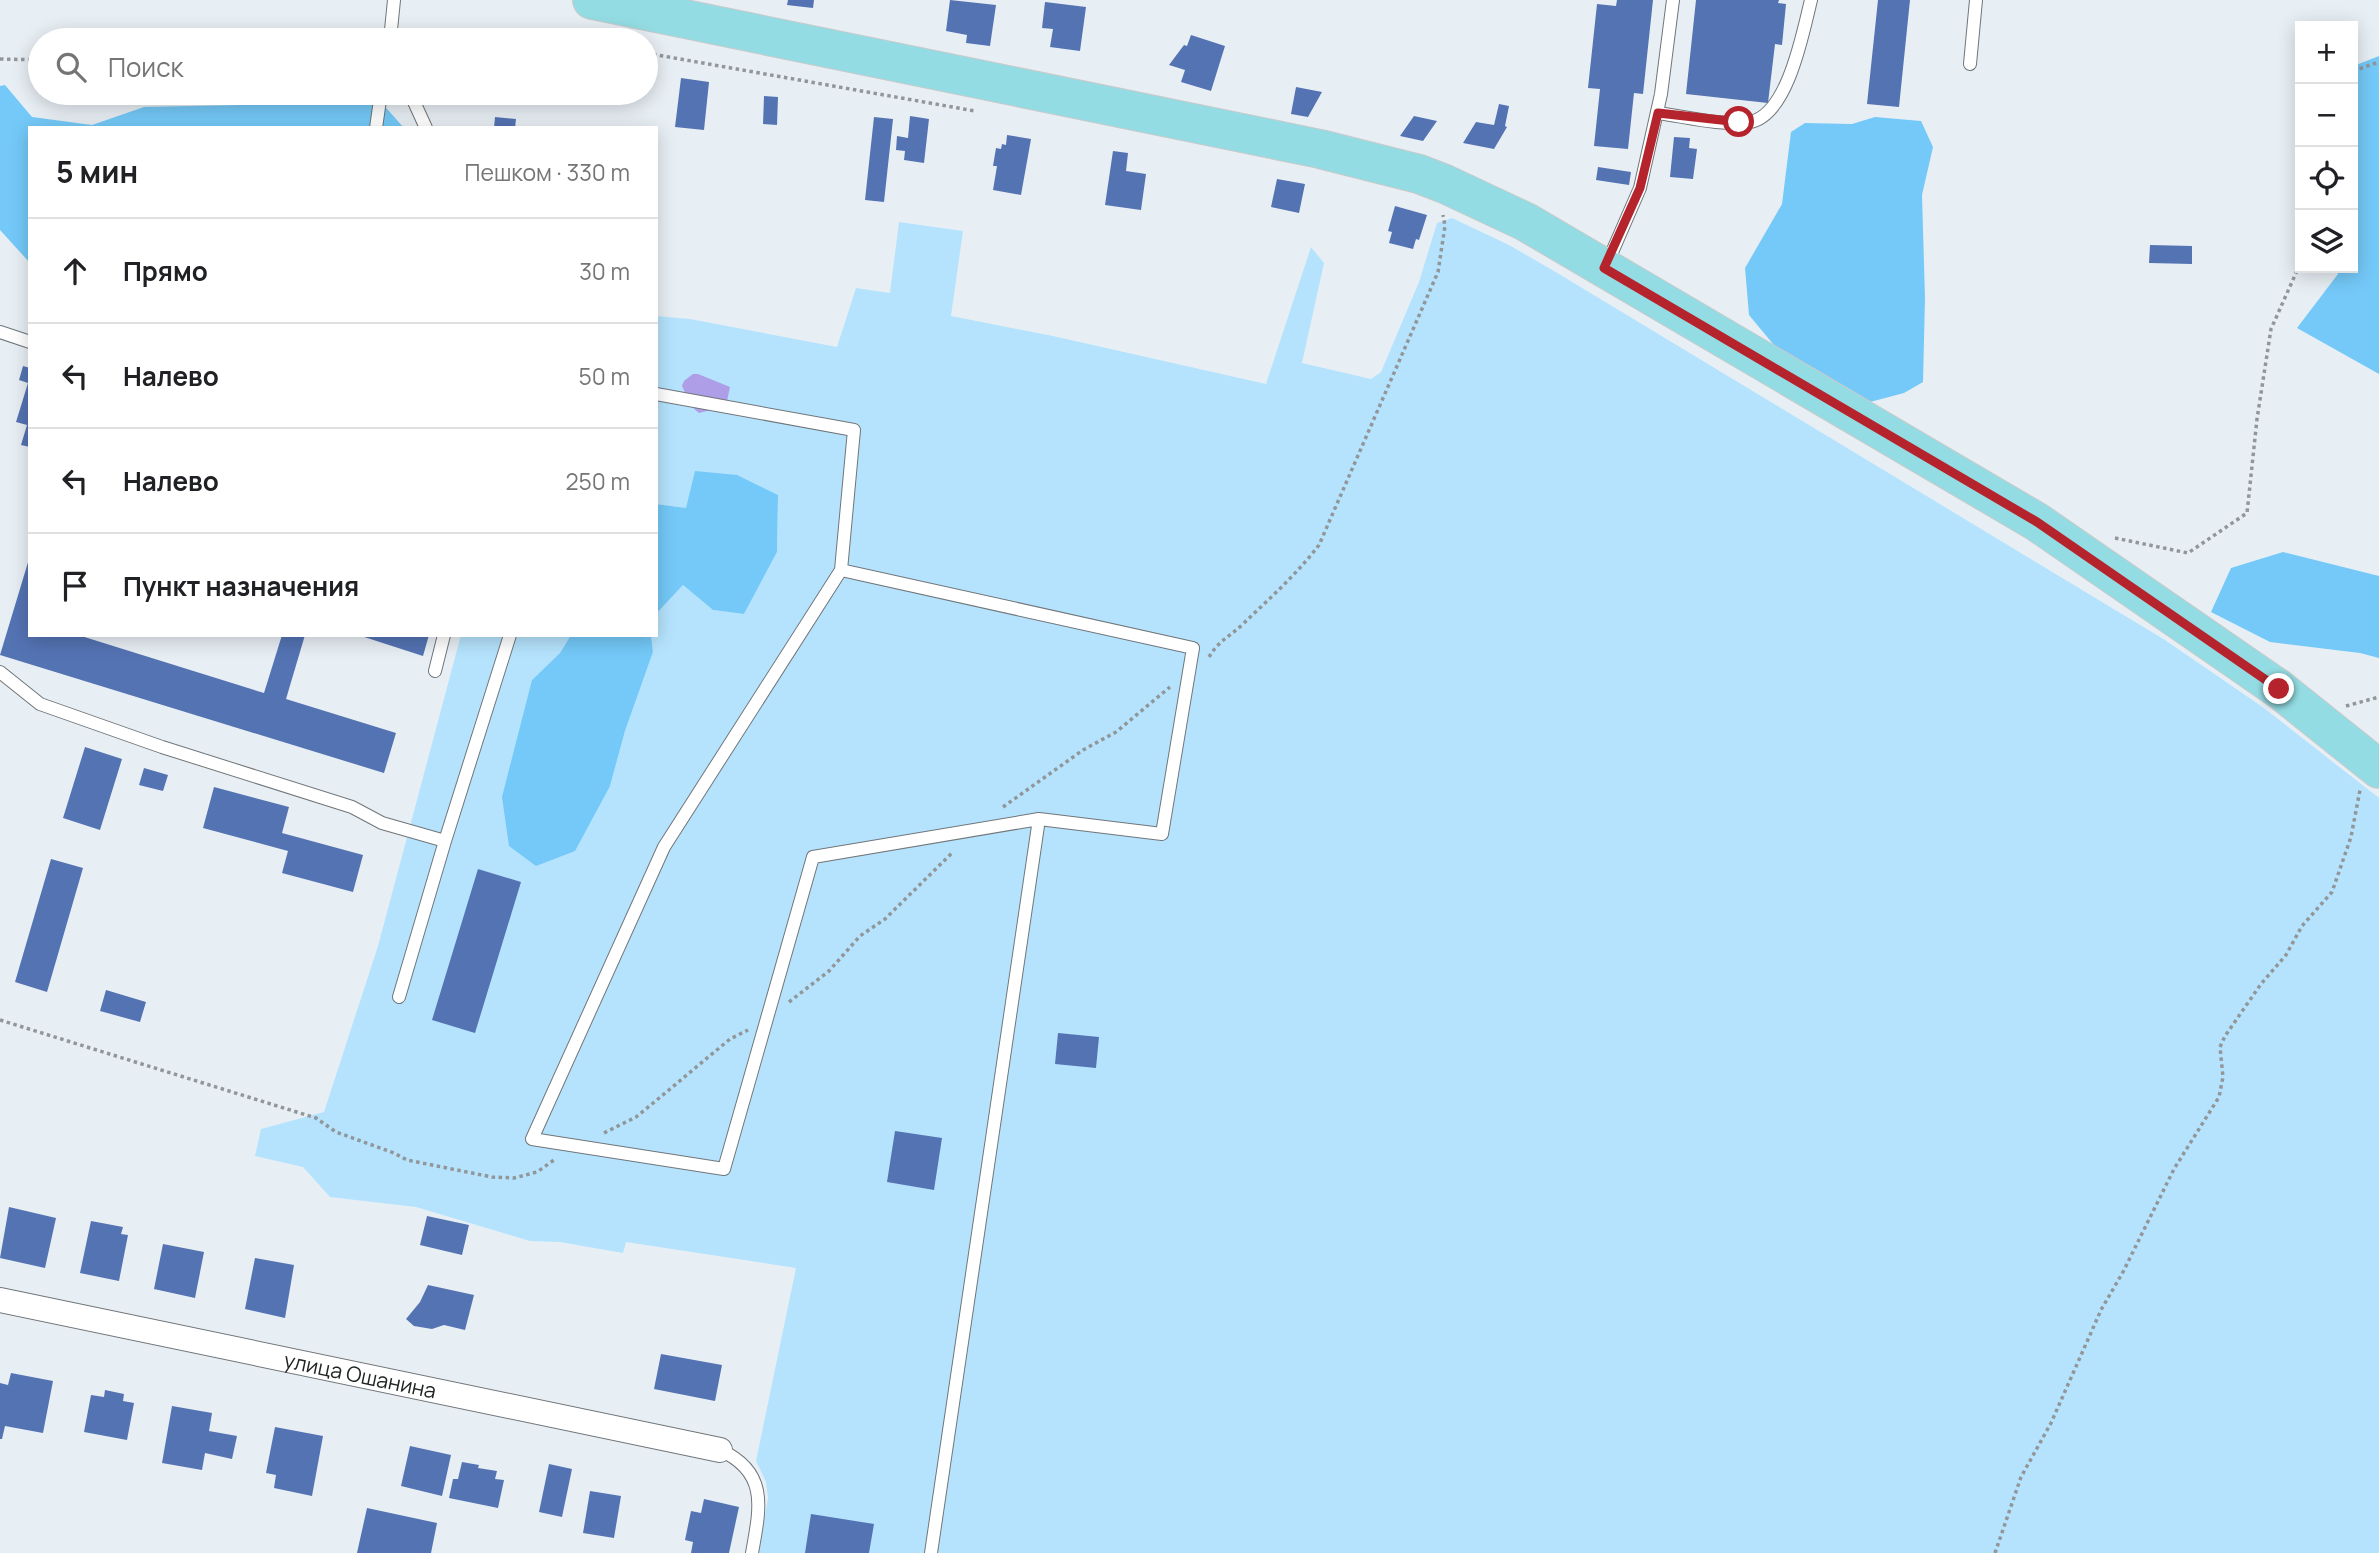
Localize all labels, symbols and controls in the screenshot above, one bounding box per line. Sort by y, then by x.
map controls [2295,21,2358,273]
button: + [2295,21,2358,84]
search box [28,28,658,105]
icon: search [52,48,90,86]
text: Поиск [108,49,183,85]
button: − [2295,84,2358,147]
route start [1723,106,1754,137]
button: locate [2295,147,2358,210]
text: 5 мин [56,151,138,192]
text: Пешком · 330 m [465,156,630,188]
button: layers [2295,210,2358,273]
icon: ahead [56,252,94,290]
text: Прямо [123,253,208,289]
text: 30 m [579,255,630,287]
icon: left [56,357,94,395]
text: Налево [123,358,219,394]
text: 50 m [579,360,630,392]
icon: left [56,462,94,500]
text: Налево [123,463,219,499]
text: 250 m [565,465,630,497]
icon: arrive [56,567,94,605]
text: Пункт назначения [123,568,359,604]
route end [2263,673,2294,704]
street label: улица Ошанина [282,1346,439,1405]

